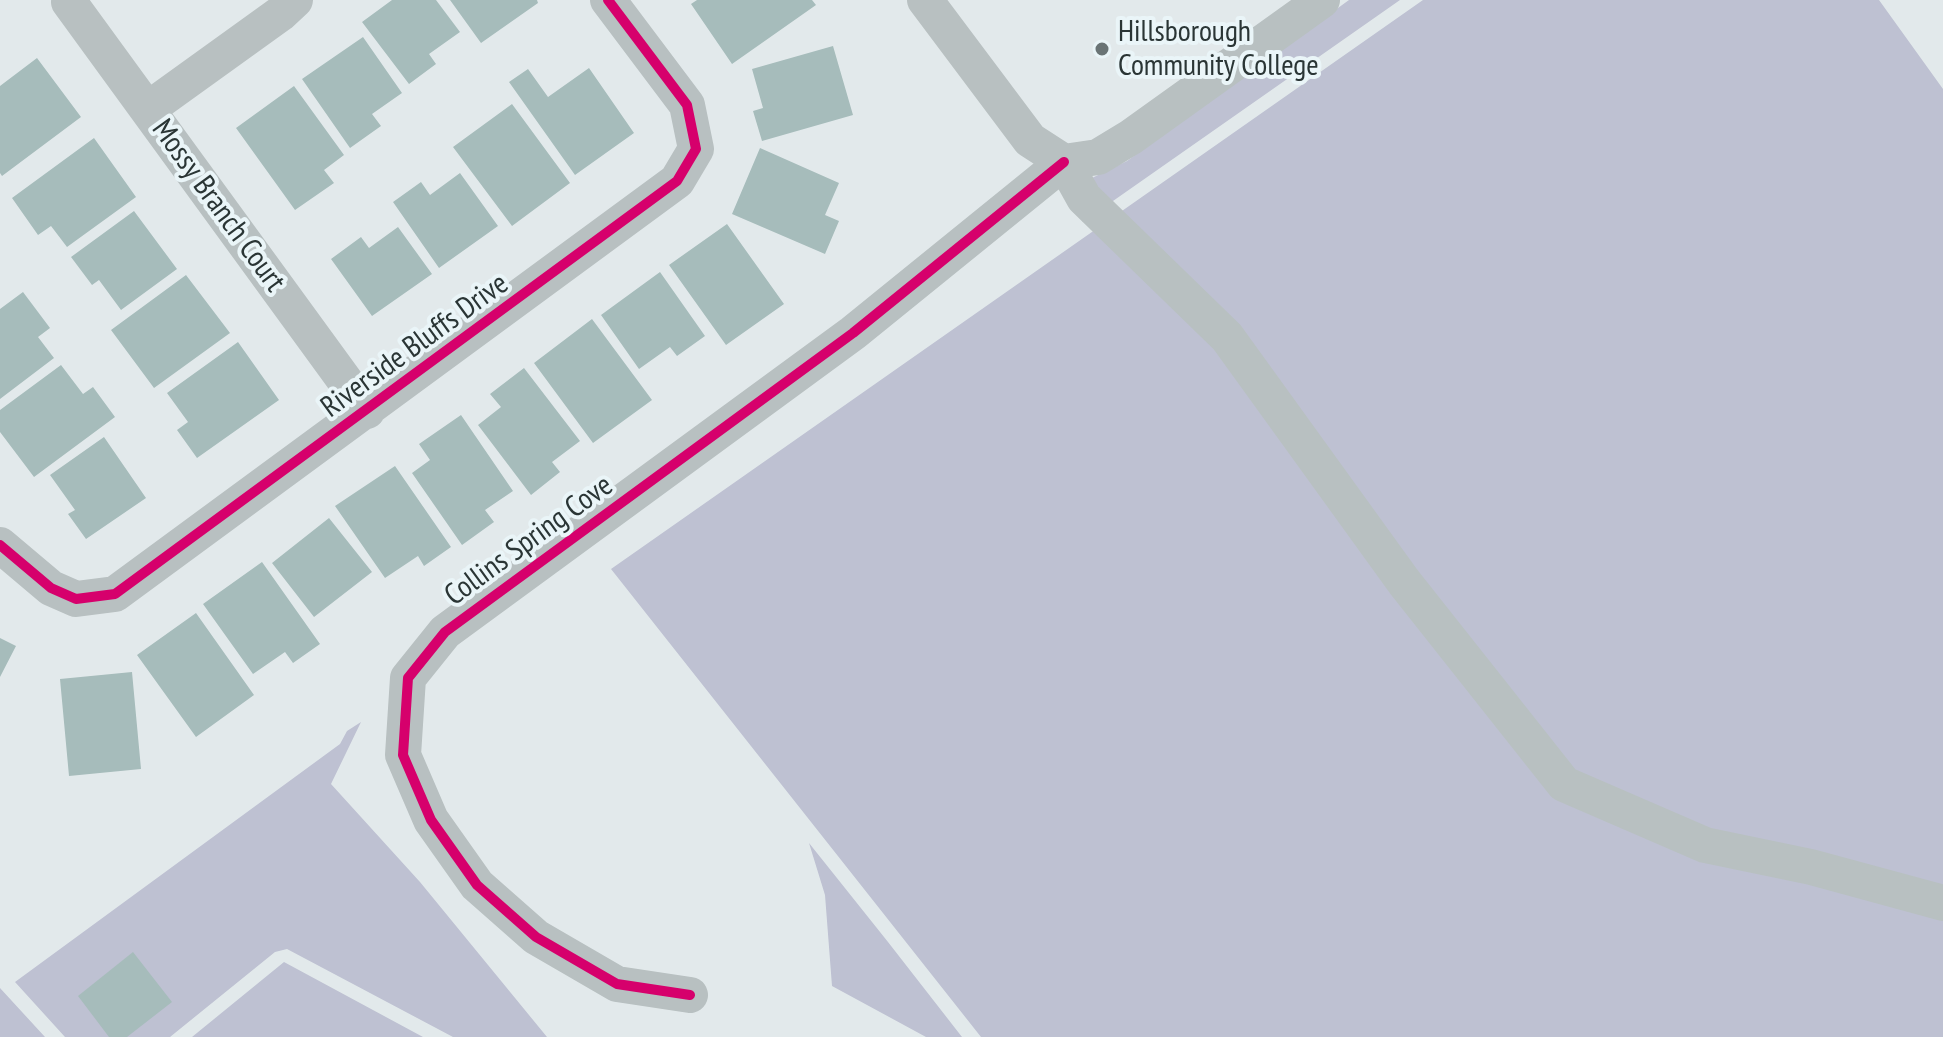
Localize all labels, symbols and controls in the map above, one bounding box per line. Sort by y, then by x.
place label: Hillsborough Community College [1118,14,1319,84]
marker: Hillsborough Community College [1093,40,1111,58]
street label: Mossy Branch Court [144,113,292,299]
street label: Riverside Bluffs Drive [315,266,515,426]
street label: Collins Spring Cove [438,468,620,614]

